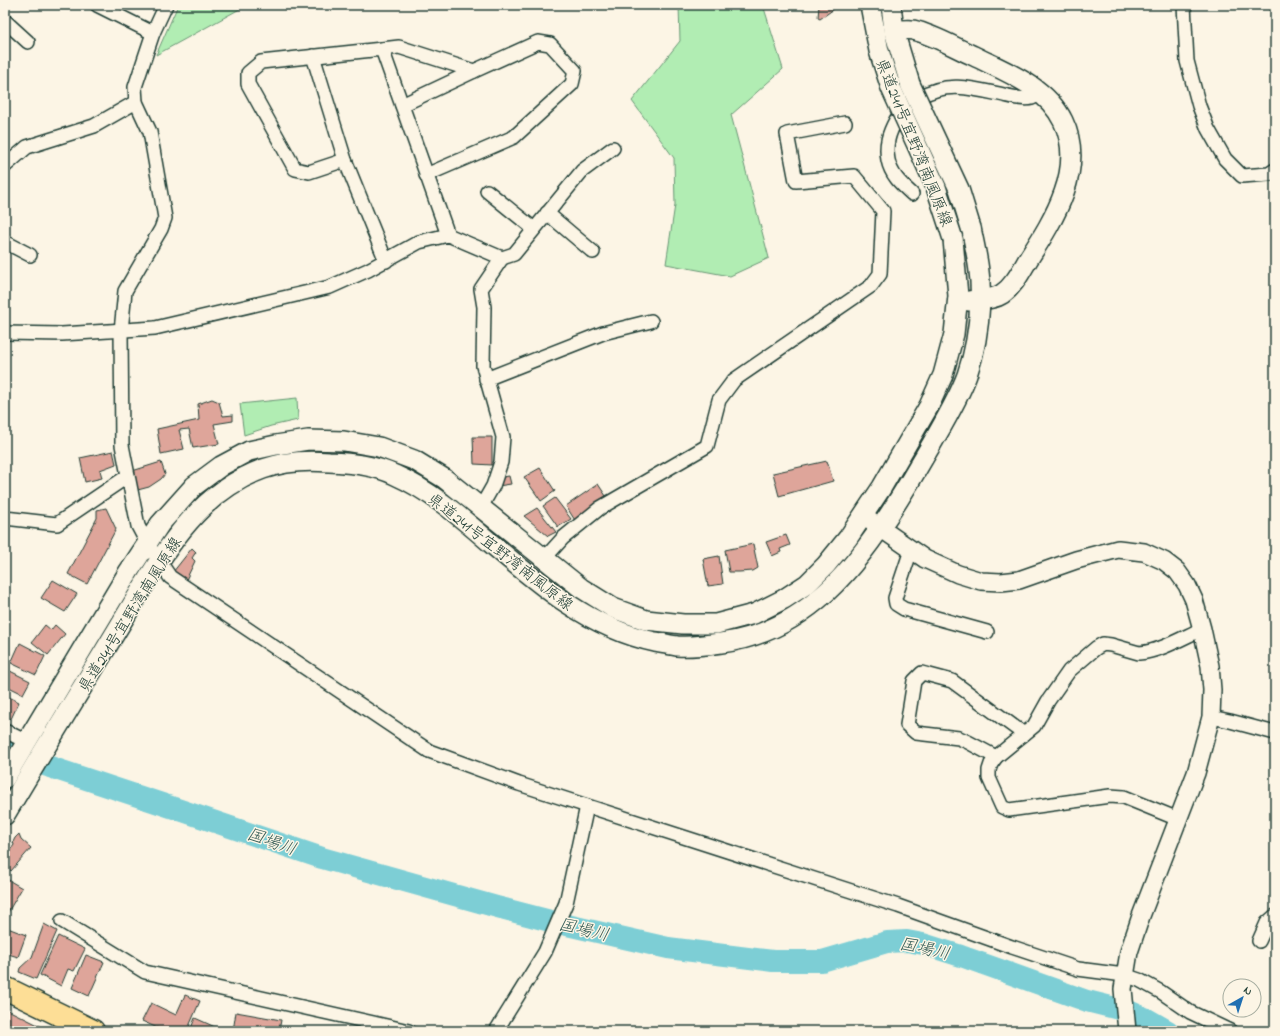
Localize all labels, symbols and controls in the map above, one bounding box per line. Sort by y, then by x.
street label: 県道241号宜野湾南風原線 [868,55,958,231]
street label: 県道241号宜野湾南風原線 [422,488,578,617]
street label: 県道241号宜野湾南風原線 [73,533,188,698]
water label: 国場川 [243,822,300,863]
water label: 国場川 [556,913,611,948]
water label: 国場川 [897,932,952,967]
north arrow [1222,978,1262,1018]
text: N [1240,982,1256,1000]

